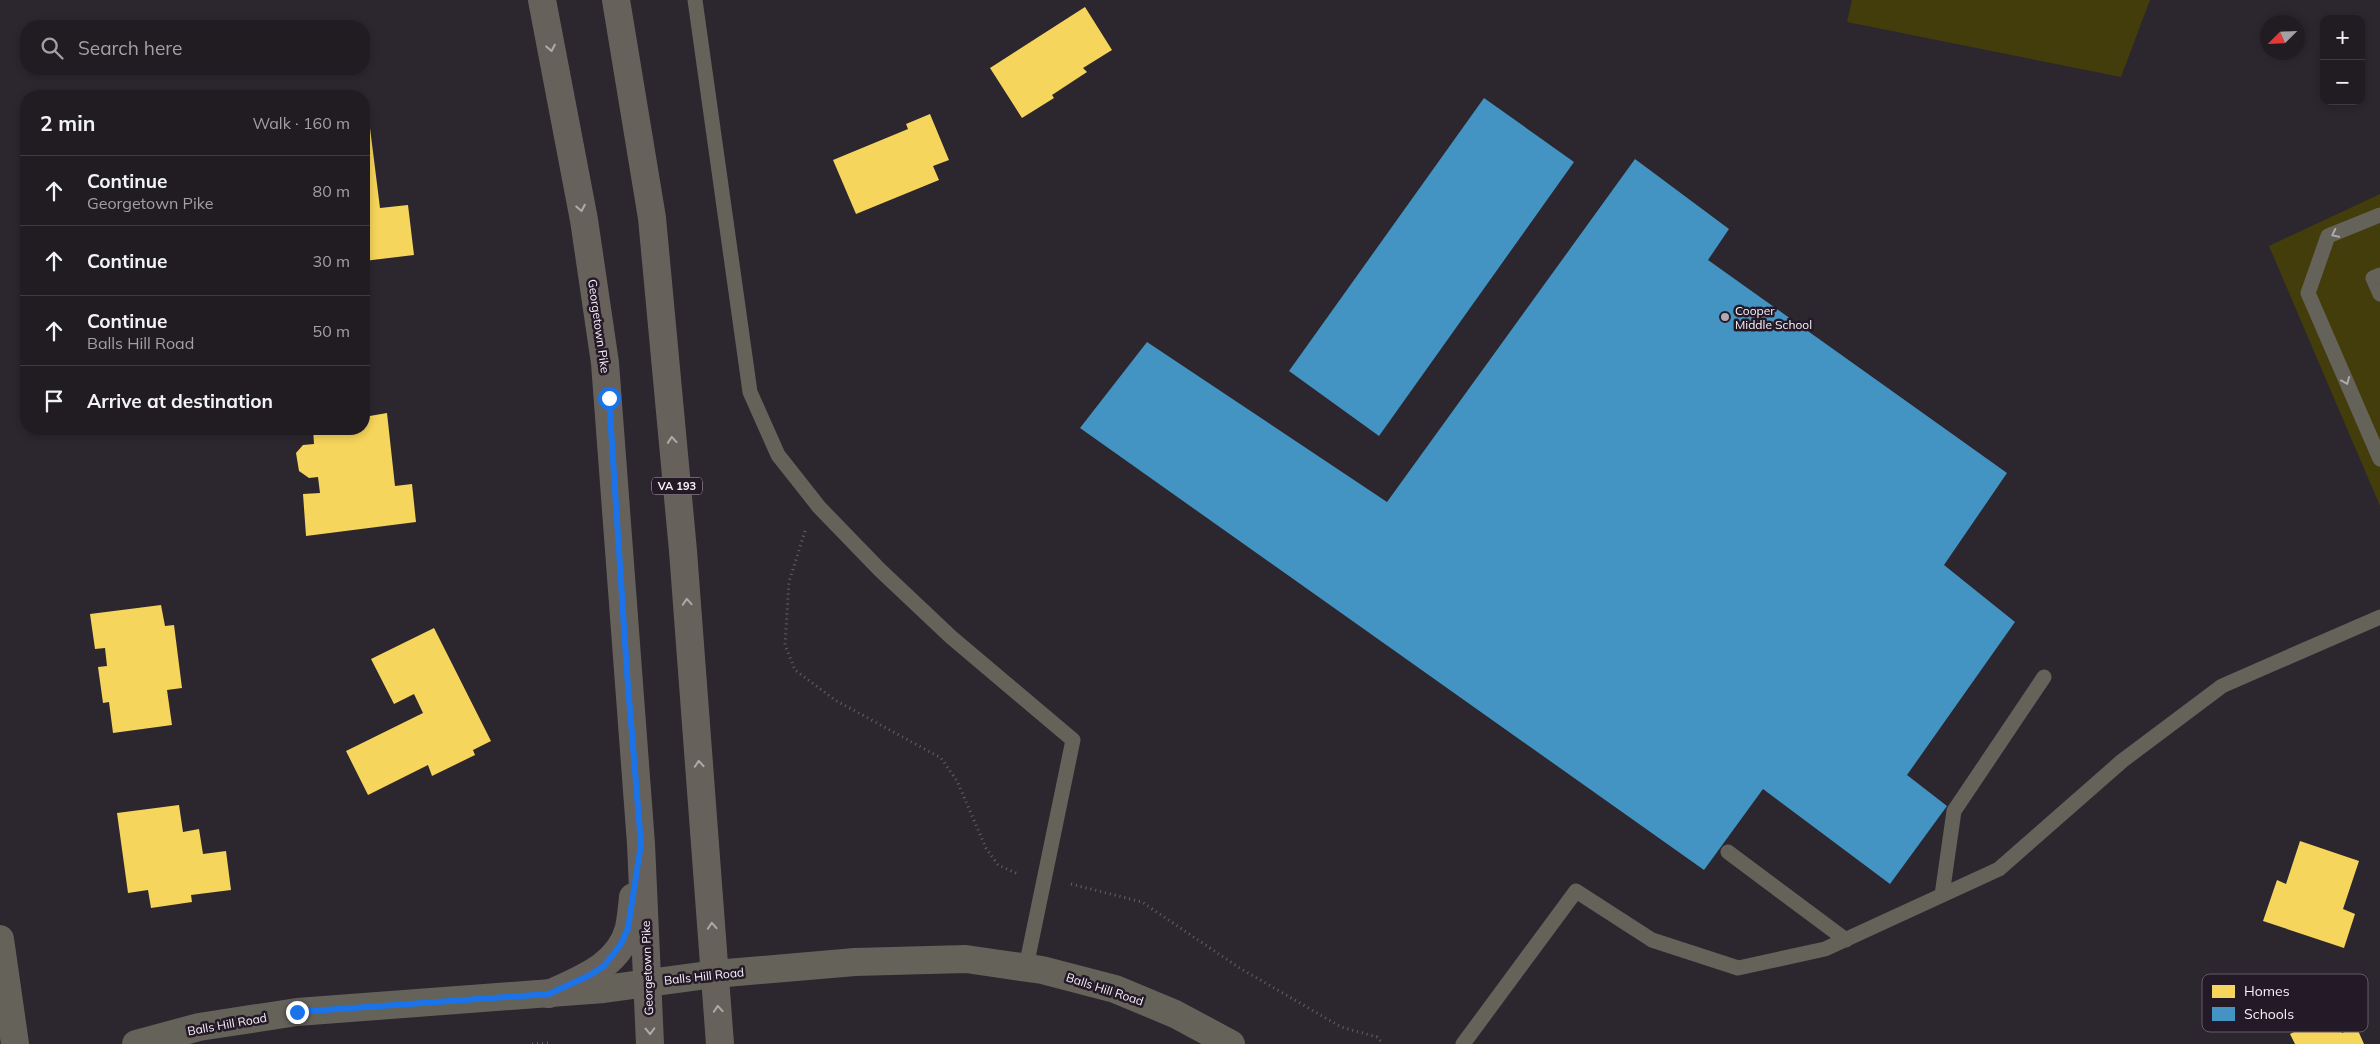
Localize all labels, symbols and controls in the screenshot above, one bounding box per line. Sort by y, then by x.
north arrow [2260,15,2305,60]
map controls [2320,15,2365,105]
button: + [2320,15,2365,60]
search box [20,20,370,75]
icon: search [38,34,66,62]
text: Search here [78,36,182,60]
one-way arrow [545,43,556,52]
button: − [2320,60,2365,105]
text: 2 min [40,110,95,136]
text: Walk · 160 m [252,113,350,133]
text: Continue [87,169,167,193]
icon: ahead [40,177,68,205]
text: 80 m [313,181,350,201]
text: Georgetown Pike [87,193,214,213]
one-way arrow [576,203,586,212]
one-way arrow [2332,228,2341,238]
icon: ahead [40,247,68,275]
text: Continue [87,249,167,273]
text: 30 m [313,251,350,271]
street label: Georgetown Pike [585,278,613,374]
place label: Cooper Middle School [1735,303,1812,332]
text: Continue [87,309,167,333]
marker: Cooper Middle School [1719,311,1731,323]
icon: ahead [40,317,68,345]
text: 50 m [313,321,350,341]
text: Balls Hill Road [87,333,194,353]
one-way arrow [2340,376,2351,385]
icon: arrive [40,387,68,415]
route start [598,387,621,410]
text: Arrive at destination [87,389,273,413]
one-way arrow [667,435,678,443]
road number: VA 193 [652,478,702,494]
one-way arrow [681,597,692,605]
one-way arrow [694,759,705,767]
street label: Georgetown Pike [638,920,656,1016]
one-way arrow [706,921,717,929]
street label: Balls Hill Road [663,964,745,988]
street label: Balls Hill Road [1064,969,1146,1009]
legend [2202,974,2368,1032]
text: Homes [2244,982,2290,1000]
route end [286,1001,309,1024]
one-way arrow [712,1005,723,1013]
text: Schools [2244,1005,2294,1023]
street label: Balls Hill Road [186,1010,268,1038]
one-way arrow [644,1027,655,1035]

